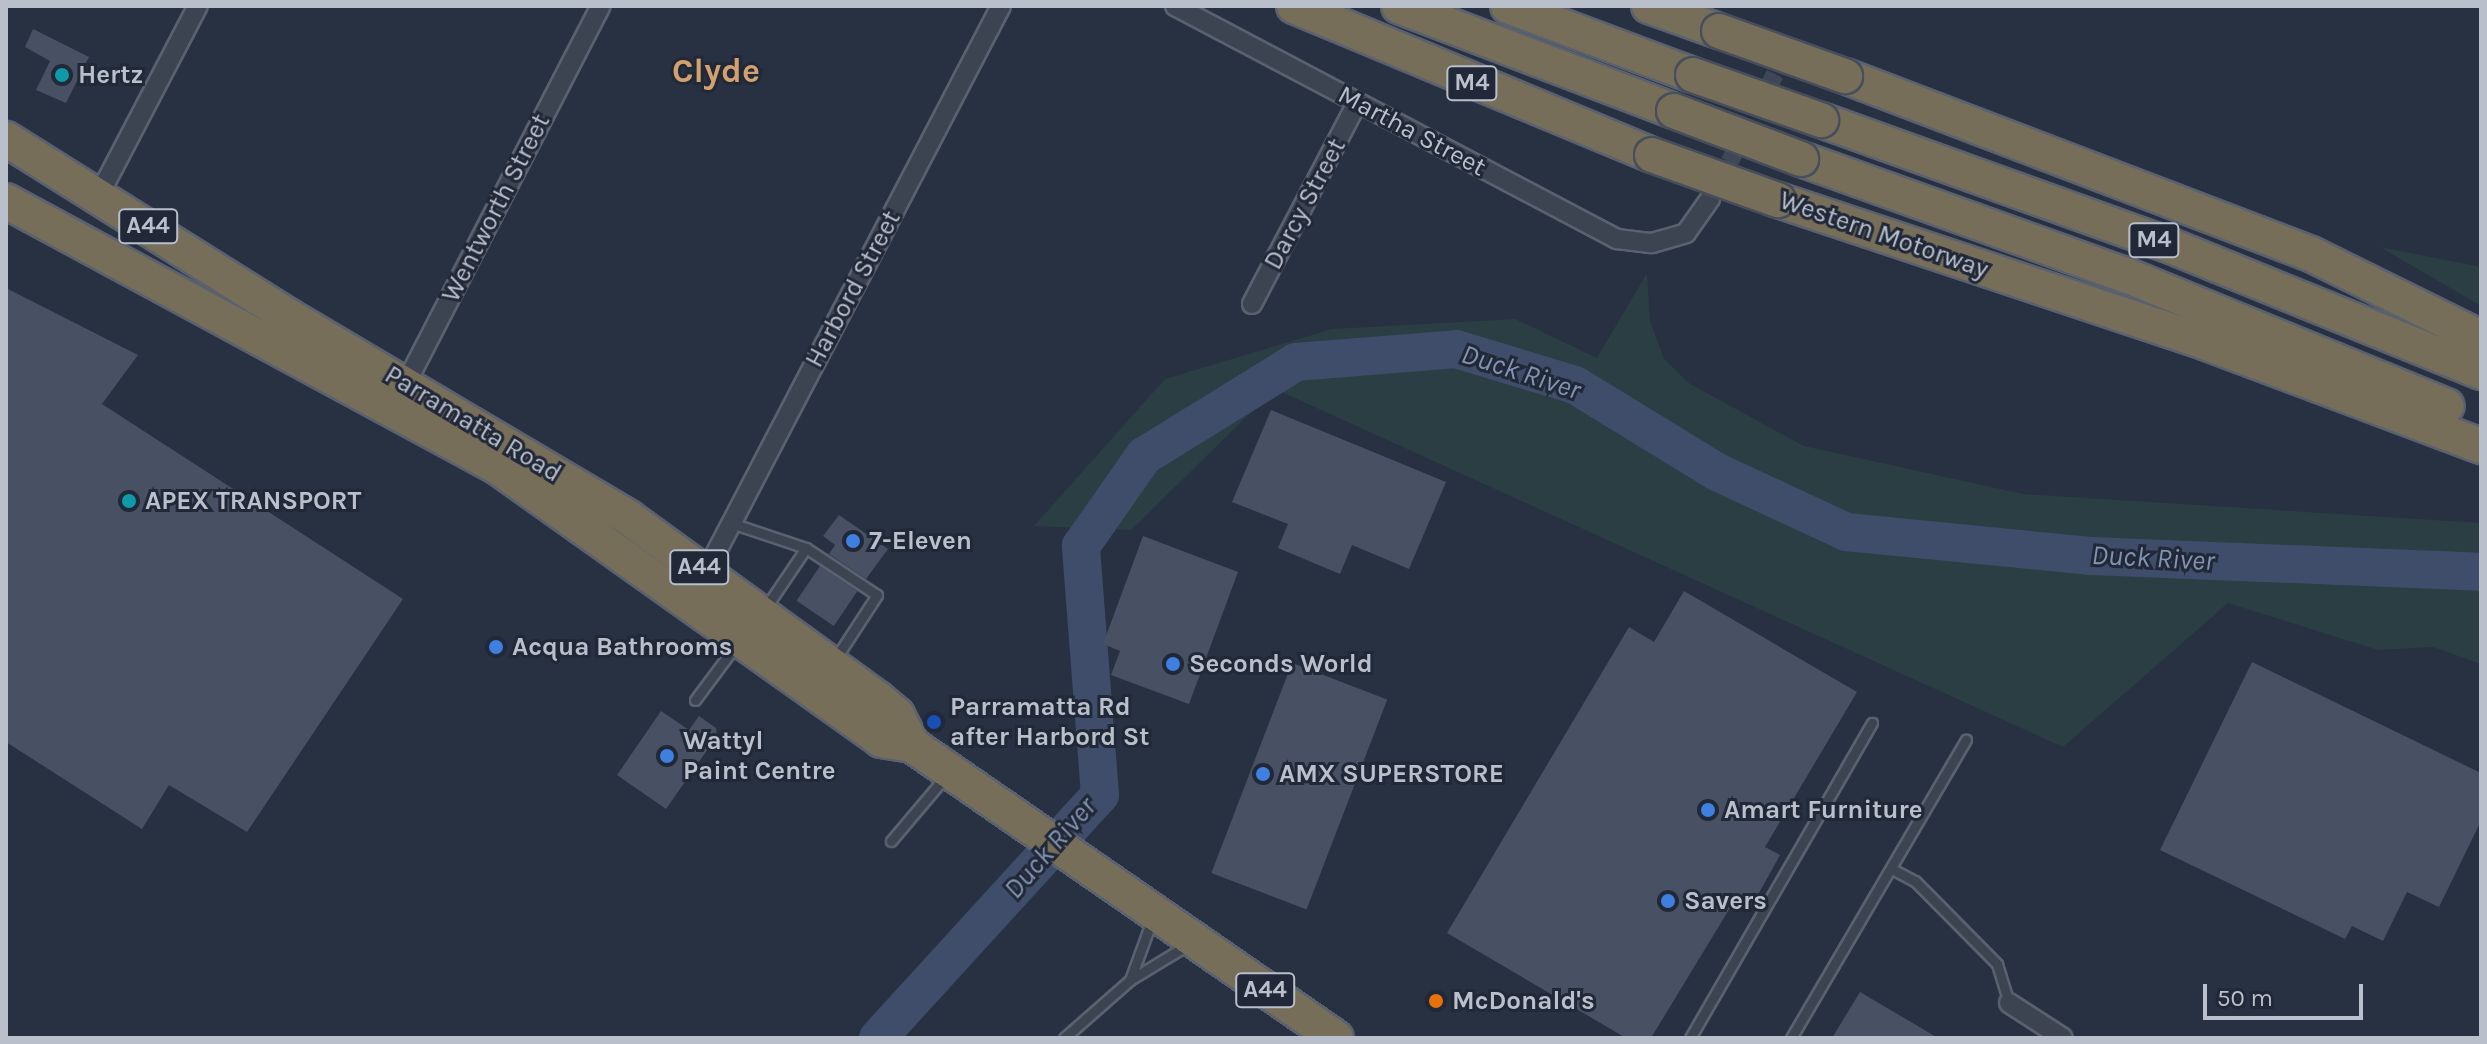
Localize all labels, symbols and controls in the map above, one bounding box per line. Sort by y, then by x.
district label: Clyde [672,52,760,92]
place label: Hertz [78,59,143,91]
road number: M4 [1446,63,1498,103]
marker: Hertz [53,66,71,84]
street label: Martha Street [1333,79,1491,183]
street label: Wentworth Street [435,109,557,307]
street label: Darcy Street [1257,133,1353,275]
street label: Western Motorway [1776,185,1992,285]
street label: Harbord Street [799,205,907,373]
road number: A44 [118,206,178,246]
road number: M4 [2128,220,2180,260]
water label: Duck River [1457,337,1585,407]
street label: Parramatta Road [379,359,567,489]
place label: APEX TRANSPORT [145,485,361,517]
marker: APEX TRANSPORT [120,492,138,510]
place label: 7-Eleven [869,525,972,557]
marker: 7-Eleven [844,532,862,550]
water label: Duck River [2091,538,2215,578]
road number: A44 [669,547,729,587]
place label: Acqua Bathrooms [512,631,733,663]
marker: Acqua Bathrooms [487,638,505,656]
place label: Seconds World [1189,648,1373,680]
marker: Seconds World [1164,655,1182,673]
place label: Parramatta Rd after Harbord St [950,691,1150,752]
marker: Parramatta Rd after Harbord St [925,713,943,731]
place label: Wattyl Paint Centre [683,725,836,786]
marker: Wattyl Paint Centre [658,747,676,765]
place label: AMX SUPERSTORE [1279,758,1504,790]
marker: AMX SUPERSTORE [1254,765,1272,783]
water label: Duck River [997,790,1103,906]
place label: Amart Furniture [1724,794,1923,826]
marker: Amart Furniture [1699,801,1717,819]
place label: Savers [1684,885,1767,917]
marker: Savers [1659,892,1677,910]
scale bar [2207,968,2367,1018]
road number: A44 [1235,970,1295,1010]
text: 50 m [2217,984,2273,1012]
place label: McDonald's [1452,985,1595,1017]
marker: McDonald's [1427,992,1445,1010]

